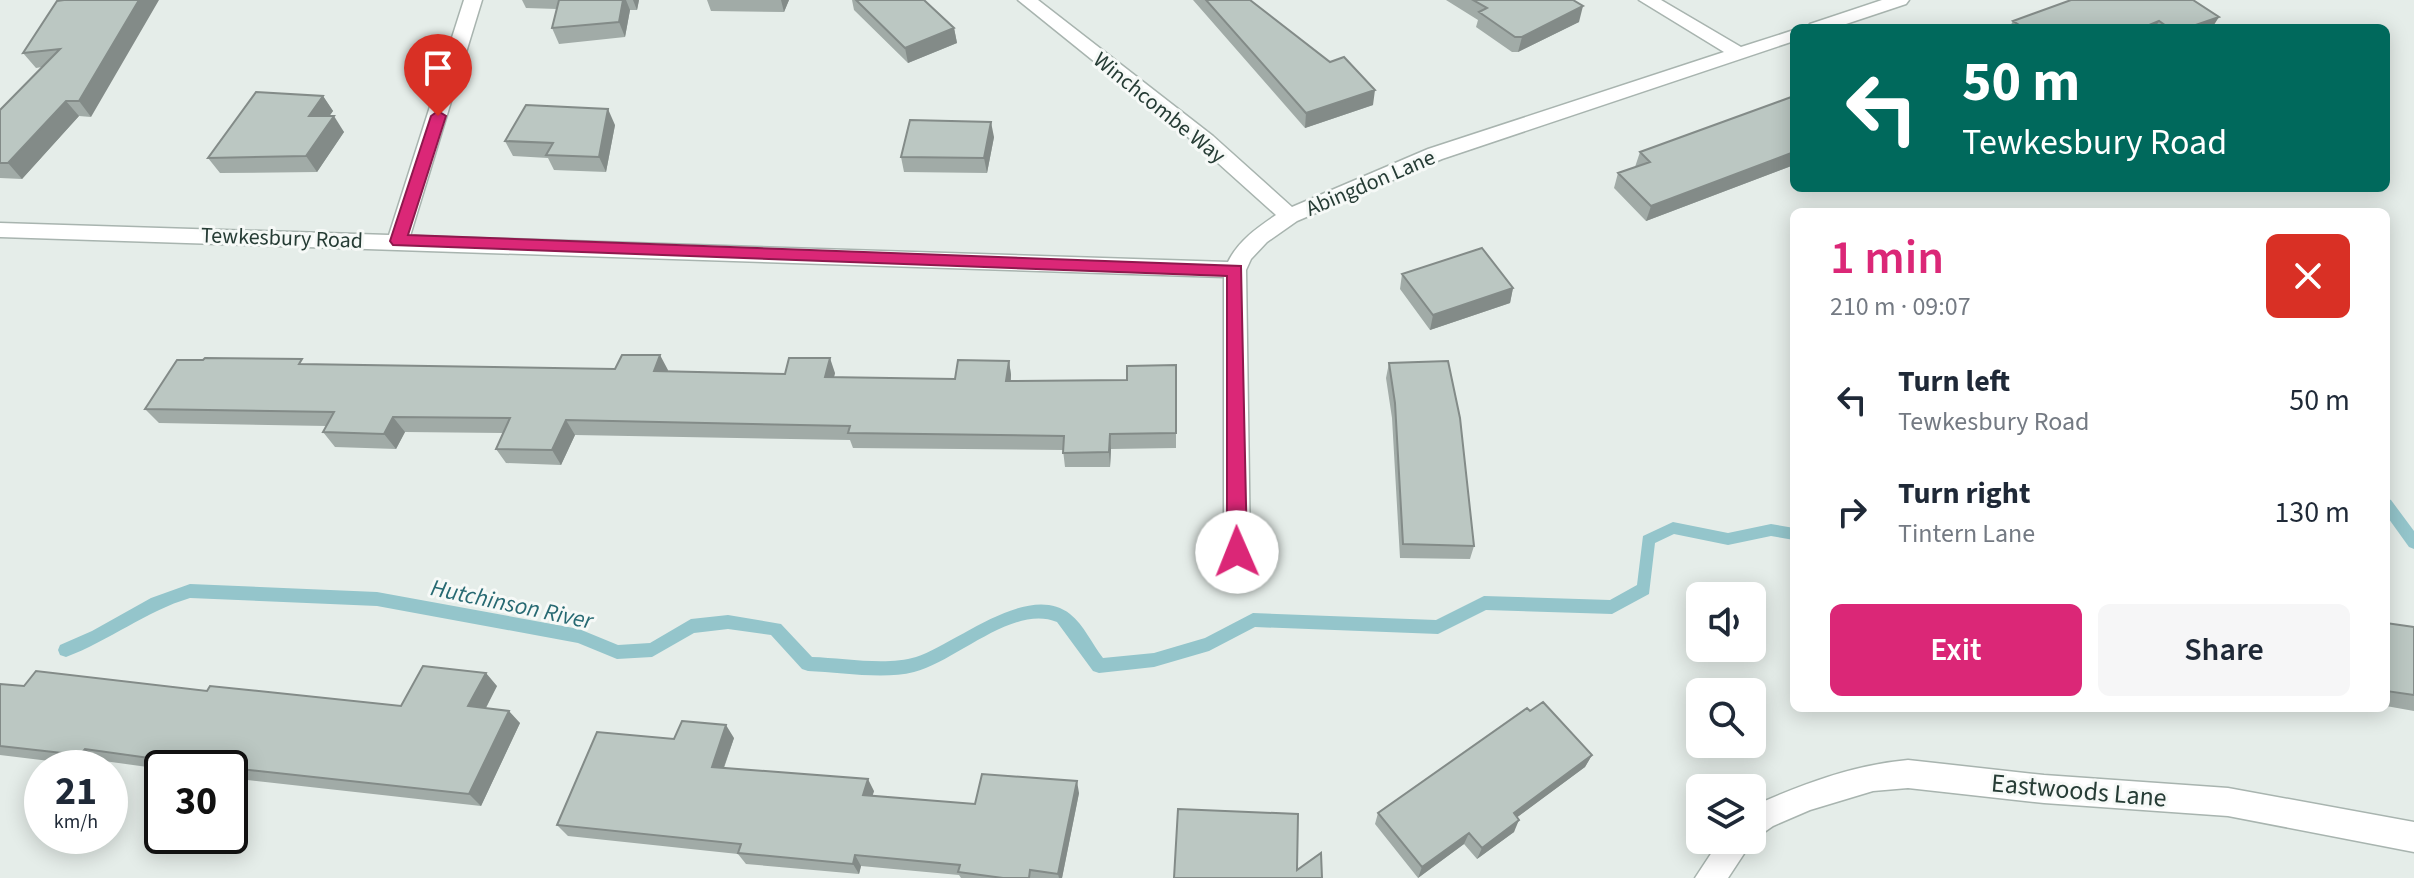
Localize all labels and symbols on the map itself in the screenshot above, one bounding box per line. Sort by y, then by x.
pin [404,34,472,116]
street label: Winchcombe Way [1086,44,1233,172]
street label: Abingdon Lane [1301,141,1440,225]
street label: Tewkesbury Road [200,219,363,257]
position arrow [1195,510,1279,594]
water label: Hutchinson River [428,570,598,639]
speed limit sign: 30 [144,750,248,854]
street label: Eastwoods Lane [1990,764,2168,817]

